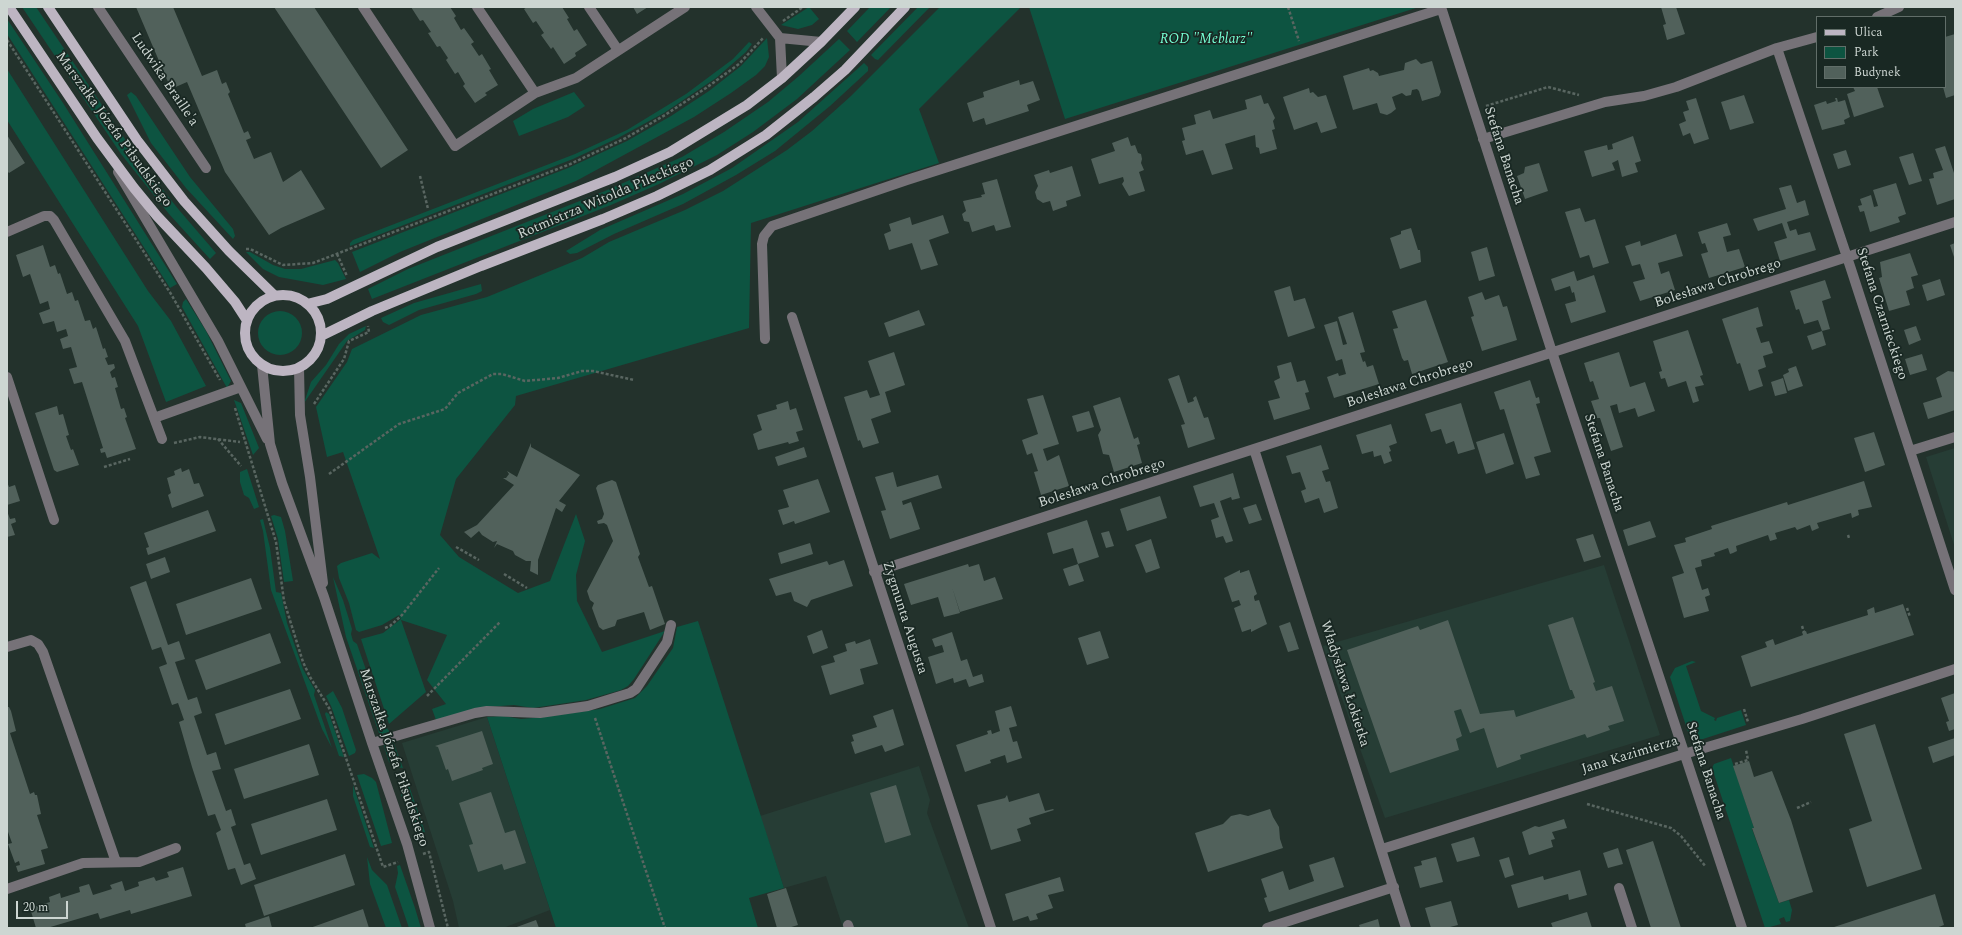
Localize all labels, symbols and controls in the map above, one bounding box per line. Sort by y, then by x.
legend [1816,16,1946,88]
text: Ulica [1854,23,1883,42]
street label: Ludwika Braille'a [127,30,201,130]
park label: ROD "Meblarz" [1160,32,1252,48]
text: Park [1854,43,1879,62]
street label: Marszałka Józefa Piłsudskiego [51,49,175,211]
text: Budynek [1854,63,1901,82]
street label: Stefana Banacha [1479,105,1527,207]
street label: Rotmistrza Witolda Pileckiego [516,154,696,244]
street label: Stefana Czarnieckiego [1852,246,1910,382]
street label: Bolesława Chrobrego [1652,256,1784,312]
street label: Bolesława Chrobrego [1344,356,1476,412]
street label: Stefana Banacha [1579,412,1627,514]
street label: Bolesława Chrobrego [1036,456,1168,512]
street label: Zygmunta Augusta [878,559,930,677]
street label: Władysława Łokietka [1316,619,1372,749]
street label: Marszałka Józefa Piłsudskiego [355,667,431,849]
street label: Stefana Banacha [1681,720,1729,822]
street label: Jana Kazimierza [1580,733,1680,779]
scale bar [18,893,70,919]
text: 20 m [23,898,48,917]

